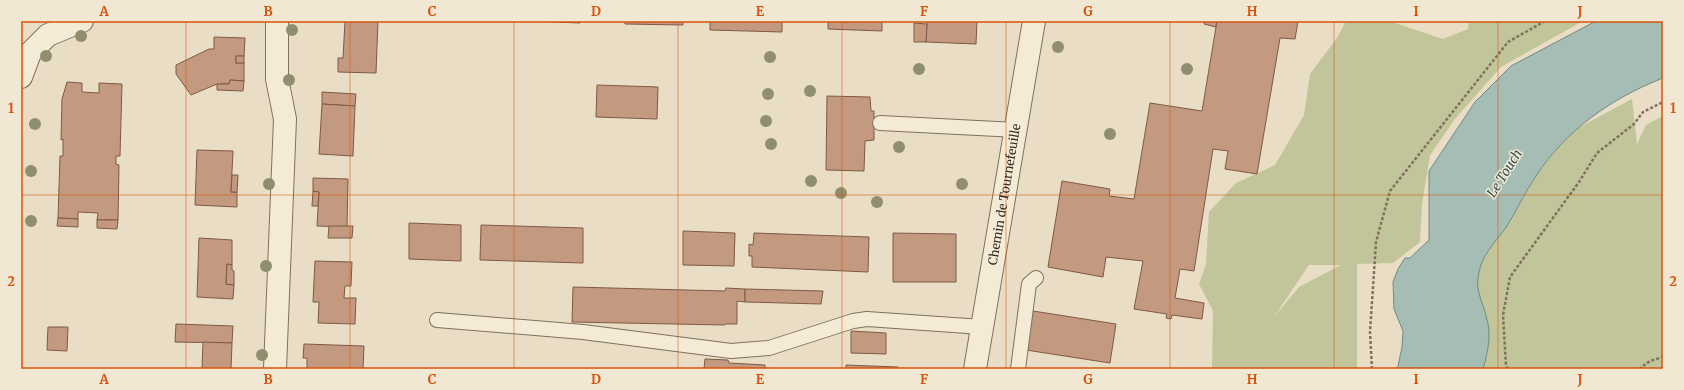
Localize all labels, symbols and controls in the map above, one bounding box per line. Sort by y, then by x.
text: A [98,3,109,20]
text: B [263,3,273,20]
text: C [428,3,437,20]
text: D [591,3,601,20]
text: E [756,3,765,20]
text: F [920,3,928,20]
text: G [1083,3,1093,20]
text: H [1247,3,1258,20]
text: I [1413,3,1419,20]
text: J [1576,3,1583,20]
text: 1 [8,100,14,117]
text: 1 [1670,100,1676,117]
street label: Chemin de Tournefeuille [985,123,1023,266]
water label: Le Touch [1483,146,1526,200]
text: 2 [7,273,15,290]
text: 2 [1669,273,1677,290]
text: A [98,371,109,388]
text: B [263,371,273,388]
text: C [428,371,437,388]
text: D [591,371,601,388]
text: E [756,371,765,388]
text: F [920,371,928,388]
text: G [1083,371,1093,388]
text: H [1247,371,1258,388]
text: I [1413,371,1419,388]
text: J [1576,371,1583,388]

